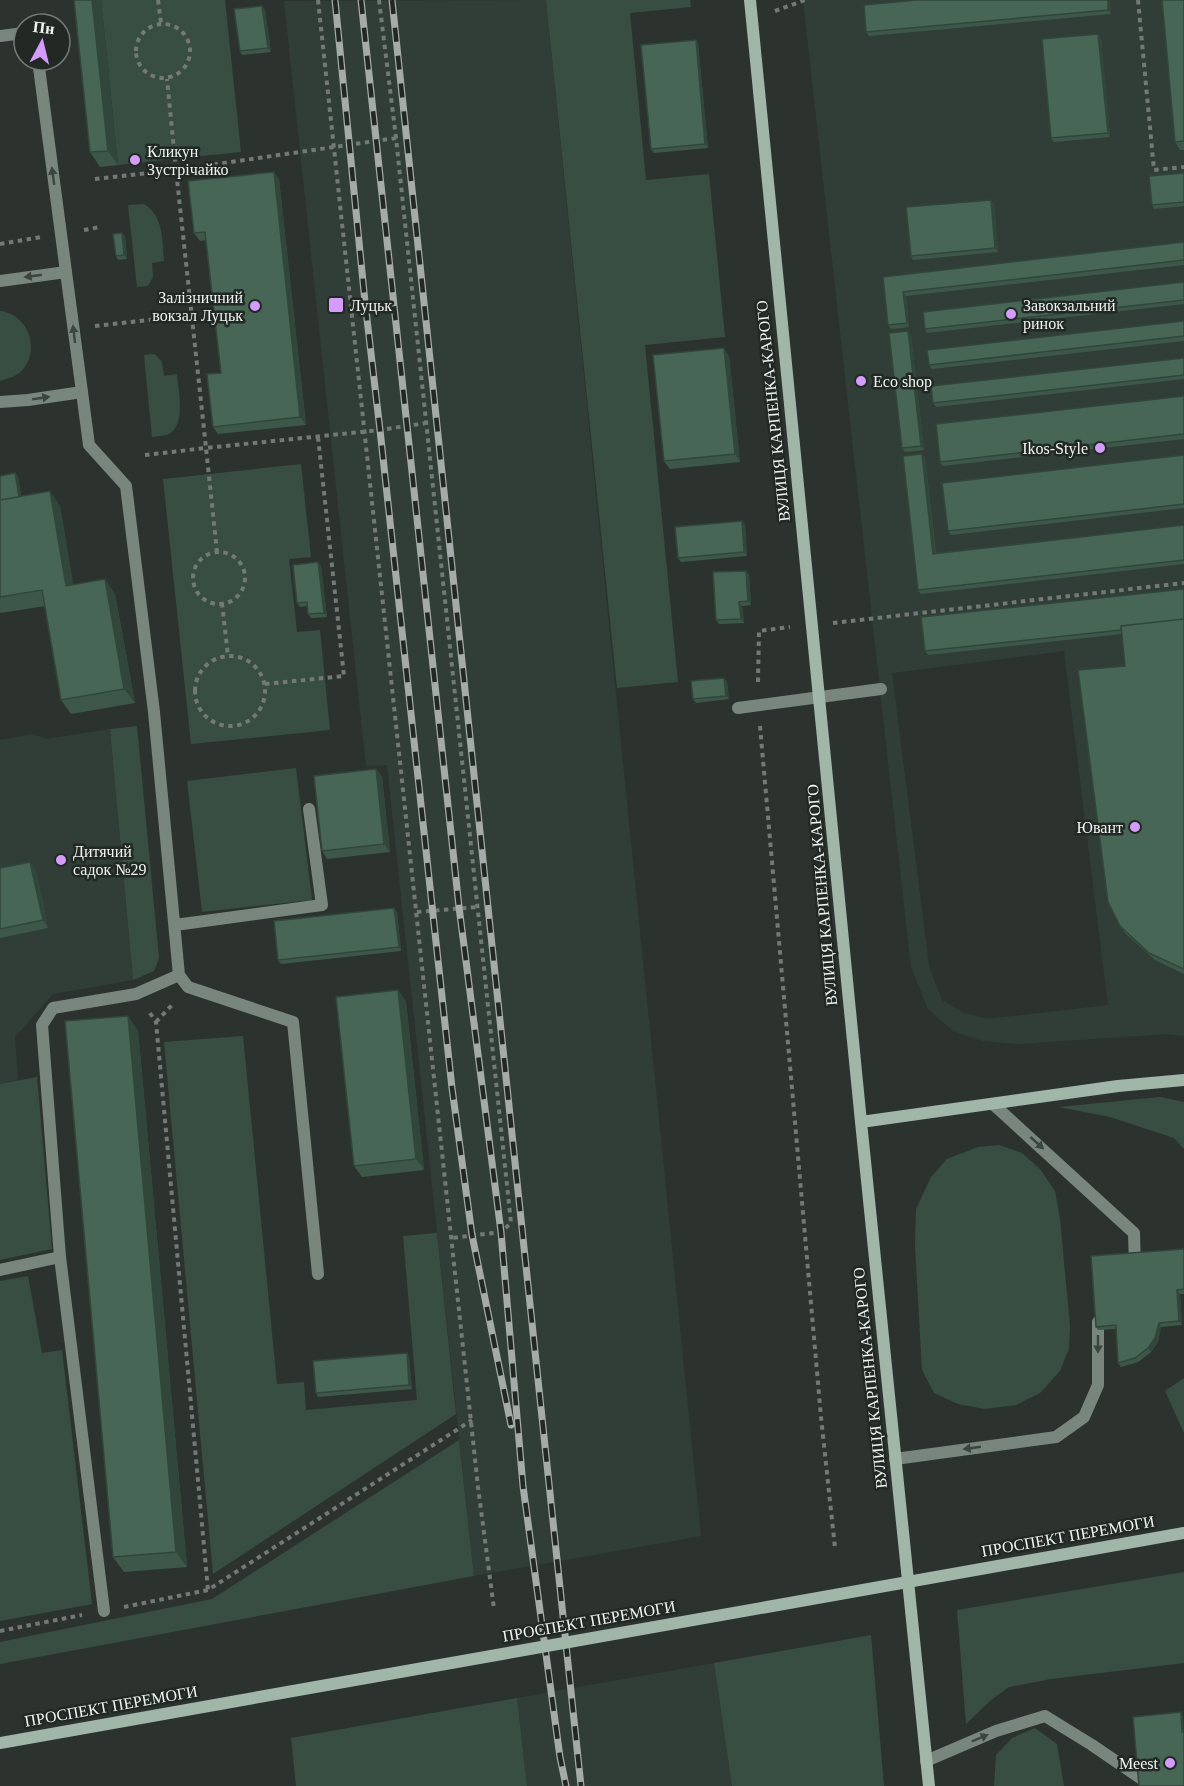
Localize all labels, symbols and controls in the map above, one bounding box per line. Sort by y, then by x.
north arrow [12,12,72,72]
text: Пн [32,18,56,37]
place label: Кликун Зустрічайко [147,143,228,179]
marker: Кликун Зустрічайко [128,153,142,167]
one-way arrow [49,166,58,185]
one-way arrow [23,272,42,281]
place label: Залізничний вокзал Луцьк [152,289,243,325]
marker: Луцьк [327,296,345,314]
place label: Луцьк [350,297,392,315]
place label: Завокзальний ринок [1023,297,1116,333]
marker: Залізничний вокзал Луцьк [248,299,262,313]
street label: ВУЛИЦЯ КАРПЕНКА-КАРОГО [753,299,794,522]
marker: Завокзальний ринок [1004,307,1018,321]
one-way arrow [70,324,79,343]
place label: Eco shop [873,373,932,391]
marker: Eco shop [854,374,868,388]
one-way arrow [32,393,51,402]
place label: Ikos-Style [1022,440,1088,458]
marker: Ikos-Style [1093,441,1107,455]
street label: ВУЛИЦЯ КАРПЕНКА-КАРОГО [804,783,841,1007]
place label: Ювант [1077,819,1123,836]
marker: Ювант [1128,820,1142,834]
place label: Дитячий садок №29 [73,843,147,879]
marker: Дитячий садок №29 [54,853,68,867]
one-way arrow [1029,1136,1044,1149]
street label: ВУЛИЦЯ КАРПЕНКА-КАРОГО [850,1266,891,1489]
one-way arrow [1093,1334,1103,1353]
one-way arrow [962,1444,981,1453]
street label: ПРОСПЕКТ ПЕРЕМОГИ [980,1512,1156,1560]
street label: ПРОСПЕКТ ПЕРЕМОГИ [501,1597,677,1645]
street label: ПРОСПЕКТ ПЕРЕМОГИ [23,1682,199,1730]
one-way arrow [971,1733,989,1742]
place label: Meest [1119,1755,1159,1772]
marker: Meest [1163,1756,1177,1770]

